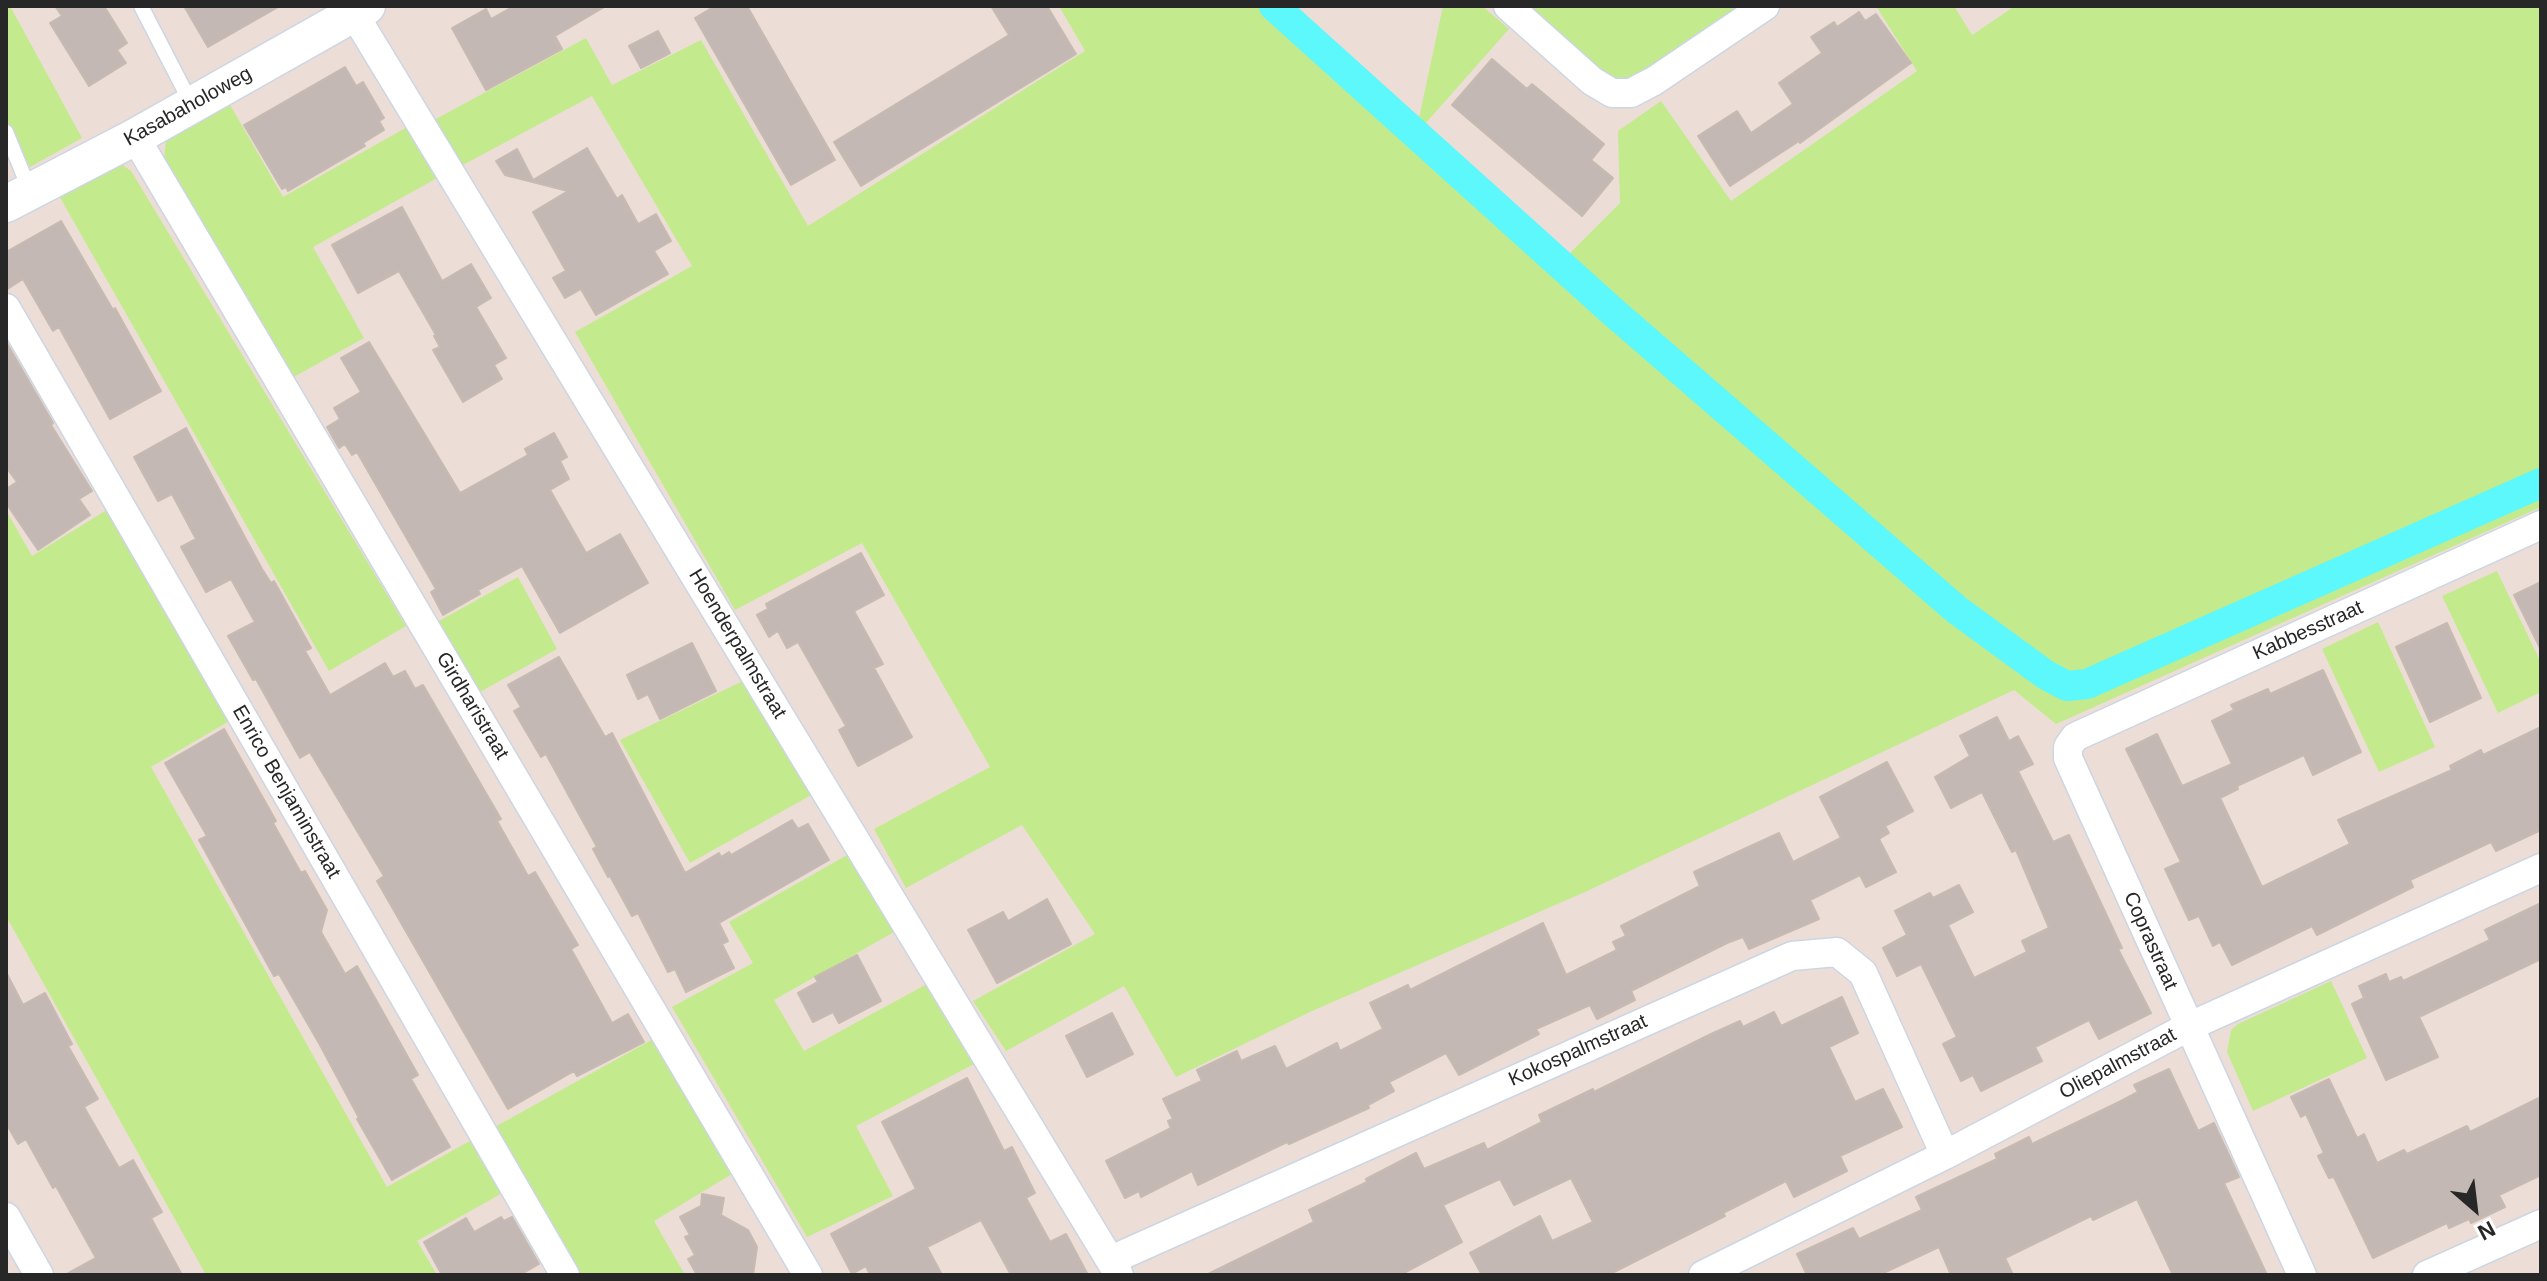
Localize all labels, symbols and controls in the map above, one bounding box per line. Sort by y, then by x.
street label: Kasabaholoweg [120,62,256,152]
street label: Hoenderpalmstraat [683,565,791,723]
street label: Kabbesstraat [2249,596,2367,666]
street label: Girdharistraat [431,648,513,764]
street label: Enrico Benjaminstraat [227,701,345,883]
street label: Coprastraat [2118,888,2182,994]
street label: Kokospalmstraat [1505,1010,1651,1092]
street label: Oliepalmstraat [2055,1023,2181,1105]
north arrow [2435,1169,2515,1249]
text: N [2474,1216,2499,1245]

